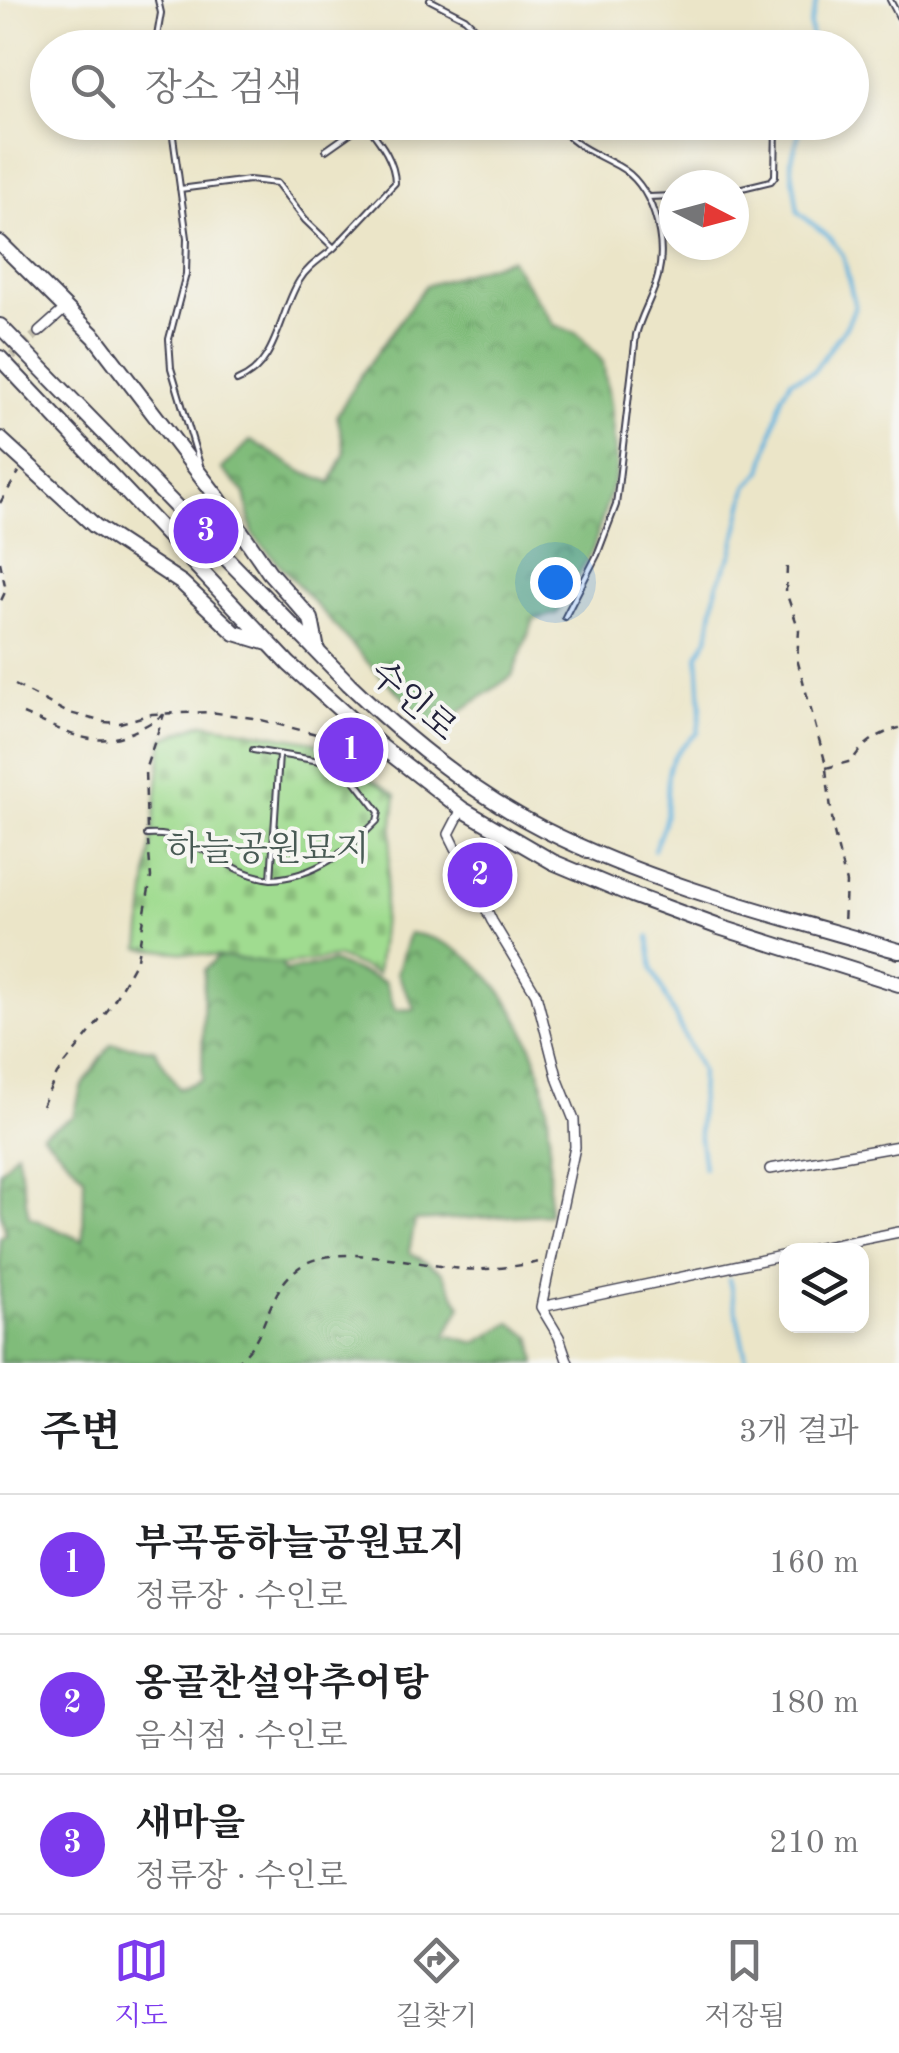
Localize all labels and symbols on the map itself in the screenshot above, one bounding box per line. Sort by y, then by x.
north arrow [659,170,749,260]
pin: 3 [174,494,238,568]
your location [530,557,581,608]
street label: 수인로 [363,653,464,748]
pin: 1 [318,712,384,788]
park label: 하늘공원묘지 [167,830,369,868]
pin: 2 [448,838,512,912]

